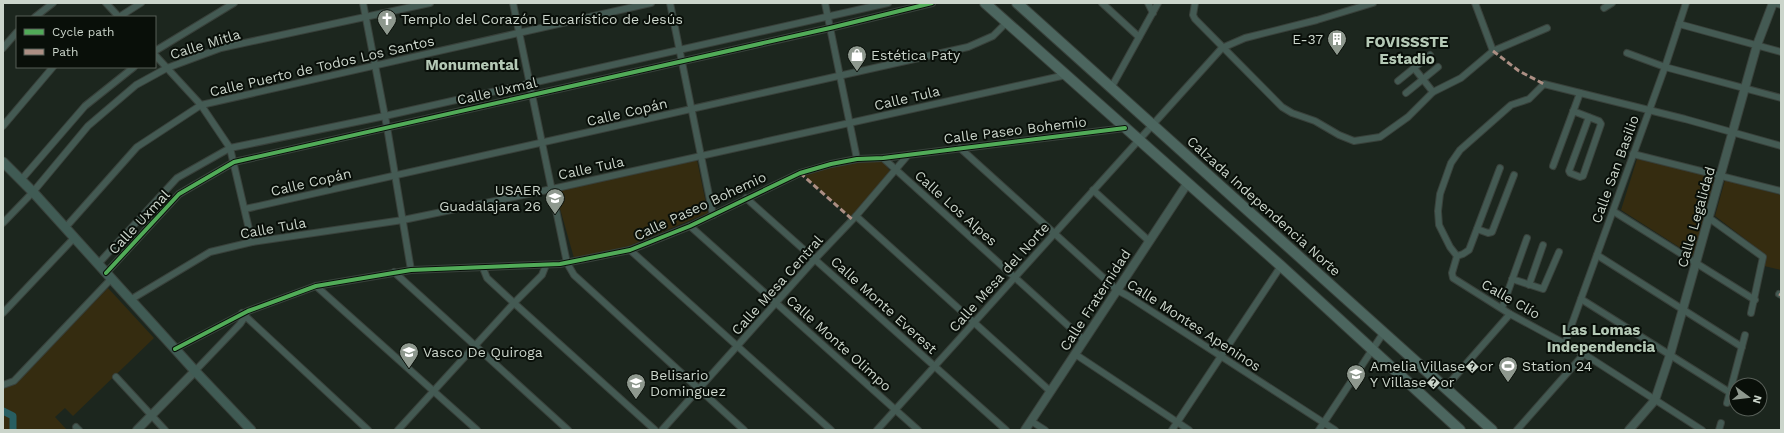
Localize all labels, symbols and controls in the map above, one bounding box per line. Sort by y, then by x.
church icon: Templo del Corazón Eucarístico de Jesús [376,8,398,36]
place label: Templo del Corazón Eucarístico de Jesús [401,11,683,27]
legend [16,16,156,68]
text: Cycle path [52,25,114,39]
street label: Calle Mitla [168,26,242,62]
building icon: E-37 [1326,28,1348,56]
place label: E-37 [1292,31,1323,47]
street label: Calle Puerto de Todos Los Santos [208,32,436,100]
district label: FOVISSSTE Estadio [1365,33,1449,68]
shop icon: Estética Paty [846,44,868,72]
text: Path [52,45,78,59]
place label: Estética Paty [871,47,961,63]
district label: Monumental [425,56,519,74]
street label: Calle Uxmal [455,74,539,108]
street label: Calle Tula [873,83,941,113]
street label: Calle Copán [585,95,669,129]
street label: Calle Paseo Bohemio [943,113,1087,147]
street label: Calle San Basilio [1588,113,1642,225]
street label: Calzada Independencia Norte [1184,133,1344,279]
street label: Calle Tula [557,153,625,183]
street label: Calle Copán [269,165,353,199]
street label: Calle Legalidad [1674,165,1718,269]
street label: Calle Los Alpes [912,167,1000,249]
street label: Calle Paseo Bohemio [631,168,769,244]
place label: USAER Guadalajara 26 [439,182,541,214]
street label: Calle Uxmal [105,186,173,257]
school or university icon: USAER Guadalajara 26 [544,187,566,215]
street label: Calle Tula [239,214,307,242]
street label: Calle Mesa del Norte [946,219,1052,335]
street label: Calle Mesa Central [728,231,826,338]
street label: Calle Fraternidad [1056,246,1134,354]
street label: Calle Monte Everest [828,253,940,357]
street label: Calle Montes Apeninos [1124,276,1264,374]
street label: Calle Clío [1479,276,1543,322]
street label: Calle Monte Olimpo [783,292,895,394]
district label: Las Lomas Independencia [1547,321,1656,356]
school or university icon: Vasco De Quiroga [398,341,420,369]
place label: Vasco De Quiroga [423,344,543,360]
sports icon: Station 24 [1497,355,1519,383]
place label: Amelia Villase�or Y Villase�or [1370,358,1494,390]
place label: Station 24 [1522,358,1592,374]
school or university icon: Amelia Villase�or Y Villase�or [1345,363,1367,391]
place label: Belisario Dominguez [650,367,726,399]
school or university icon: Belisario Dominguez [625,372,647,400]
north arrow [1728,377,1768,417]
text: N [1750,394,1765,405]

